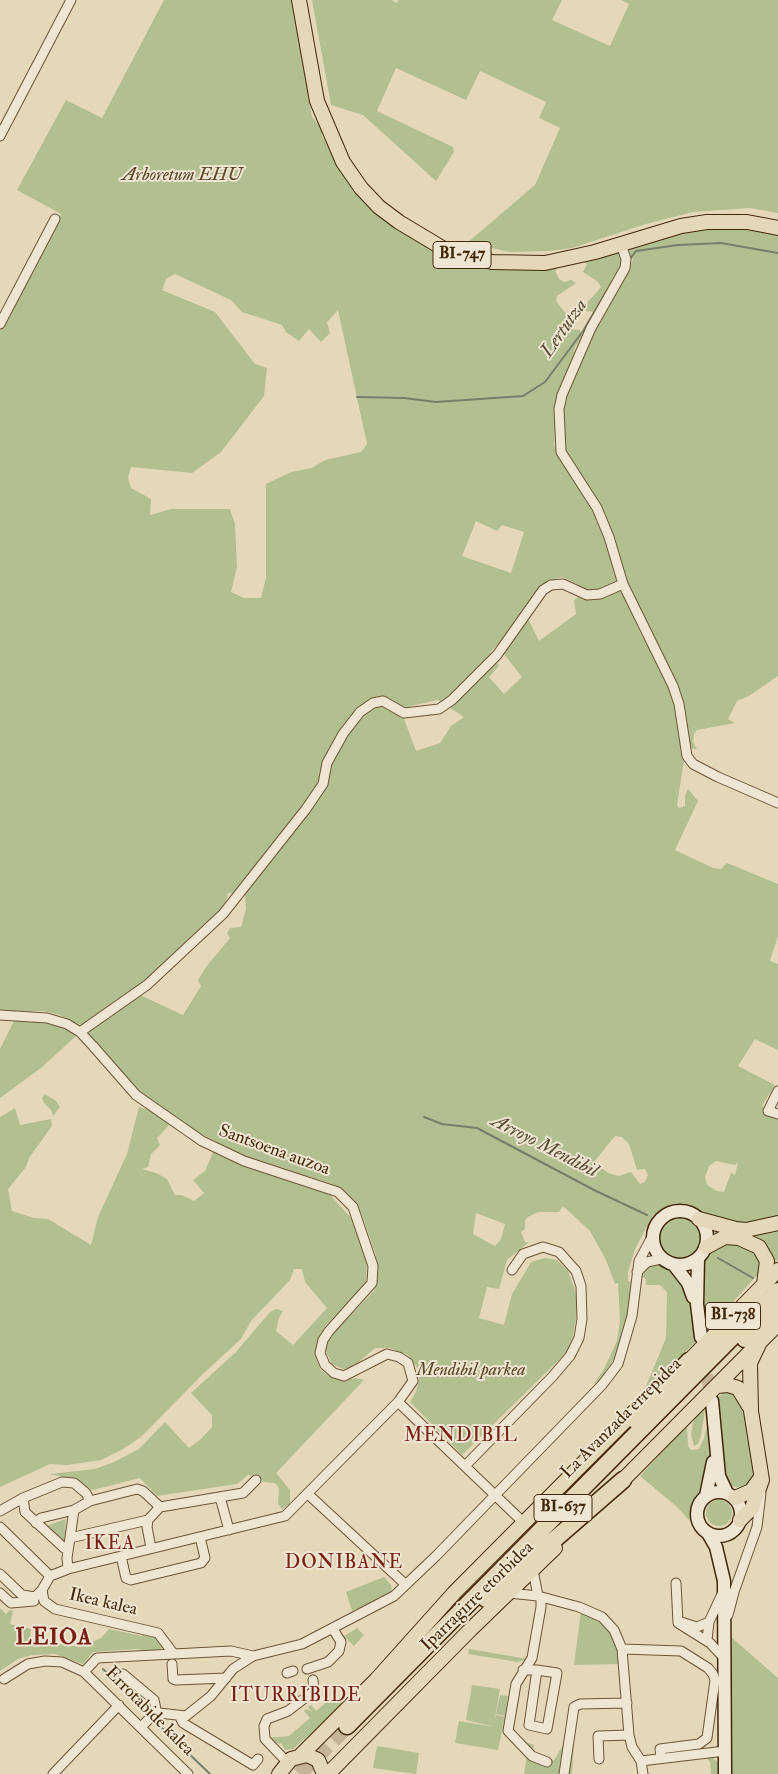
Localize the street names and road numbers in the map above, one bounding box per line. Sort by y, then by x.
road number: BI-747 [433,242,491,268]
street label: Santsoena auzoa [215,1121,333,1181]
road number: BI-738 [706,1302,760,1330]
street label: La Avanzada errepidea [557,1354,687,1484]
road number: BI-637 [534,1495,592,1522]
street label: Iparragirre etorbidea [417,1538,539,1656]
street label: Ikea kalea [67,1585,139,1621]
street label: Errotabide kalea [100,1663,198,1761]

